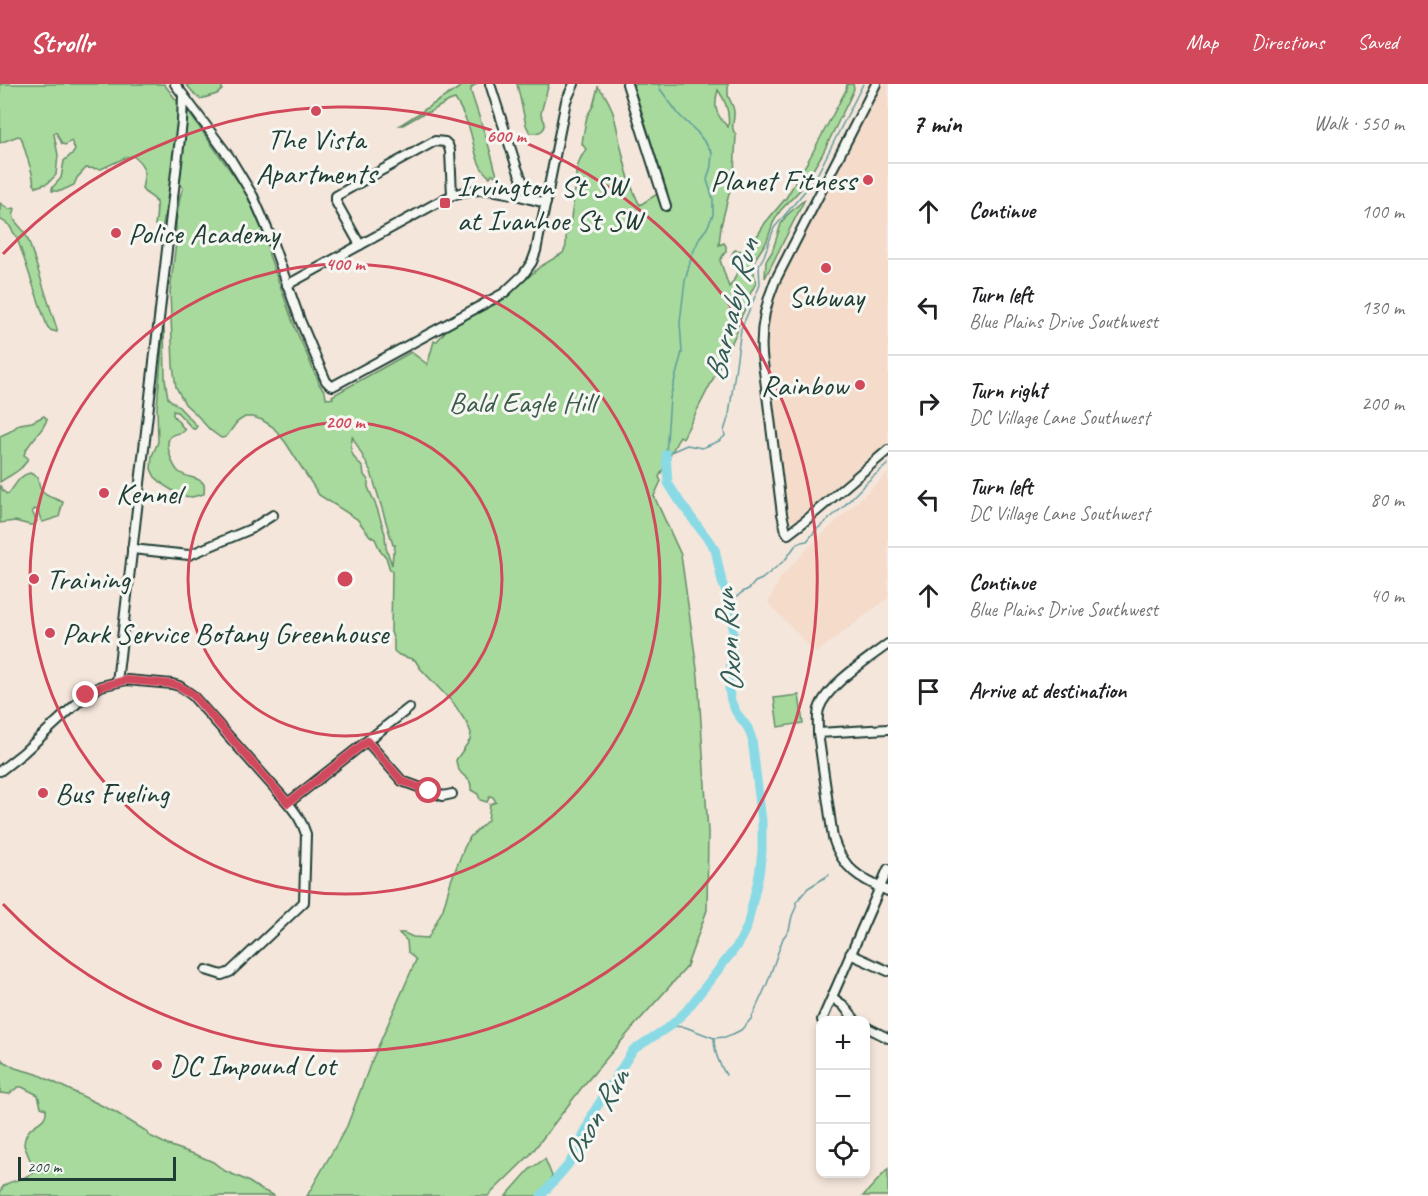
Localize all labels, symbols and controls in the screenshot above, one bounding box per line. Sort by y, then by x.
text: Strollr [30,25,94,60]
text: Map [1186,29,1218,55]
text: Directions [1251,29,1324,55]
text: Saved [1357,29,1398,55]
marker: The Vista Apartments [309,104,323,118]
text: 7 min [912,107,962,140]
text: Walk · 550 m [1314,111,1404,136]
place label: The Vista Apartments [256,120,379,192]
text: 600 m [486,125,527,147]
place label: Planet Fitness [710,161,859,199]
place label: Irvington St SW at Ivanhoe St SW [457,167,646,239]
marker: Planet Fitness [861,173,875,187]
icon: ahead [912,195,945,228]
marker: Irvington St SW at Ivanhoe St SW [438,196,452,210]
text: Continue [969,197,1035,225]
text: 100 m [1361,199,1404,224]
place label: Police Academy [128,214,282,252]
marker: Police Academy [109,226,123,240]
water label: Barnaby Run [694,232,769,385]
text: 400 m [326,253,366,275]
marker: Subway [819,261,833,275]
place label: Subway [788,277,867,315]
text: Turn left [969,281,1033,309]
icon: left [912,291,945,324]
text: 130 m [1361,295,1404,320]
text: Blue Plains Drive Southwest [969,309,1158,334]
place label: Rainbow [761,366,850,404]
text: Turn right [969,377,1046,405]
marker: Rainbow [853,378,867,392]
park label: Bald Eagle Hill [449,383,600,421]
icon: right [912,387,945,420]
text: 200 m [1361,391,1404,416]
text: DC Village Lane Southwest [969,405,1150,430]
text: 200 m [326,411,366,433]
text: Turn left [969,473,1033,501]
place label: Kennel [116,474,186,512]
icon: left [912,483,945,516]
marker: Kennel [97,486,111,500]
text: 80 m [1370,487,1404,512]
text: DC Village Lane Southwest [969,501,1150,526]
place label: Training [46,560,131,598]
centre of rings [335,569,355,589]
text: Continue [969,569,1035,597]
marker: Training [27,572,41,586]
icon: ahead [912,579,945,612]
text: 40 m [1370,583,1404,608]
water label: Oxon Run [703,584,753,695]
text: Blue Plains Drive Southwest [969,597,1158,622]
place label: Park Service Botany Greenhouse [62,614,390,652]
marker: Park Service Botany Greenhouse [43,626,57,640]
icon: arrive [912,675,945,708]
text: Arrive at destination [969,677,1126,705]
route end [72,681,98,707]
place label: Bus Fueling [55,774,170,812]
route start [415,777,441,803]
marker: Bus Fueling [36,786,50,800]
map controls [816,1016,870,1178]
button: + [816,1016,870,1070]
place label: DC Impound Lot [169,1046,339,1084]
marker: DC Impound Lot [150,1058,164,1072]
water label: Oxon Run [551,1058,641,1171]
button: − [816,1070,870,1124]
button: locate [816,1124,870,1178]
scale bar [18,1154,176,1182]
text: 200 m [27,1157,61,1177]

